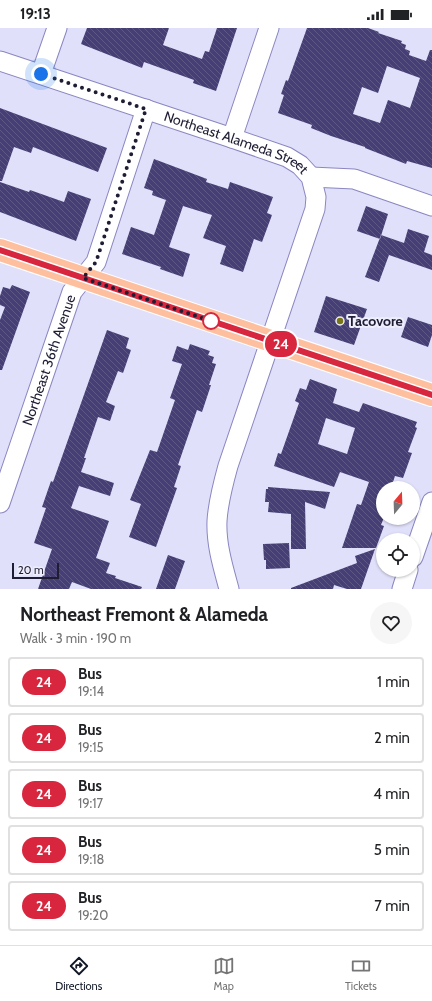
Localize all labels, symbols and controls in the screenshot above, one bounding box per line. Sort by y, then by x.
text: 19:13 [20,5,51,23]
your location [31,64,51,84]
street label: Northeast Alameda Street [162,107,313,178]
street label: Northeast 36th Avenue [18,292,79,428]
unlabelled marker [202,312,220,330]
place label: Tacovore [348,312,403,330]
marker: Tacovore [335,316,345,326]
line badge: 24 [263,331,299,357]
text: 24 [273,335,289,353]
north arrow [376,481,420,525]
map controls [376,481,420,577]
button: locate [376,533,420,577]
scale bar [12,561,59,580]
text: 20 m [18,563,44,577]
button: heart [370,602,412,644]
text: Northeast Fremont & Alameda [20,603,268,626]
text: Walk · 3 min · 190 m [20,630,131,646]
text: Bus [78,665,102,683]
text: 24 [36,673,52,691]
text: 1 min [377,673,410,691]
text: 19:14 [78,683,104,699]
text: Bus [78,721,102,739]
text: 24 [36,729,52,747]
text: 2 min [374,729,410,747]
text: 19:15 [78,739,104,755]
text: Bus [78,777,102,795]
text: 24 [36,785,52,803]
text: 4 min [373,785,410,803]
text: 19:17 [78,795,103,811]
text: Bus [78,833,102,851]
text: 24 [36,841,52,859]
text: 5 min [374,841,410,859]
text: 19:18 [78,851,104,867]
text: Bus [78,889,102,907]
text: 24 [36,897,52,915]
text: 7 min [374,897,410,915]
text: 19:20 [78,907,108,923]
tab: Directions [55,955,102,993]
tab: Map [213,955,235,993]
tab: Tickets [345,955,377,993]

